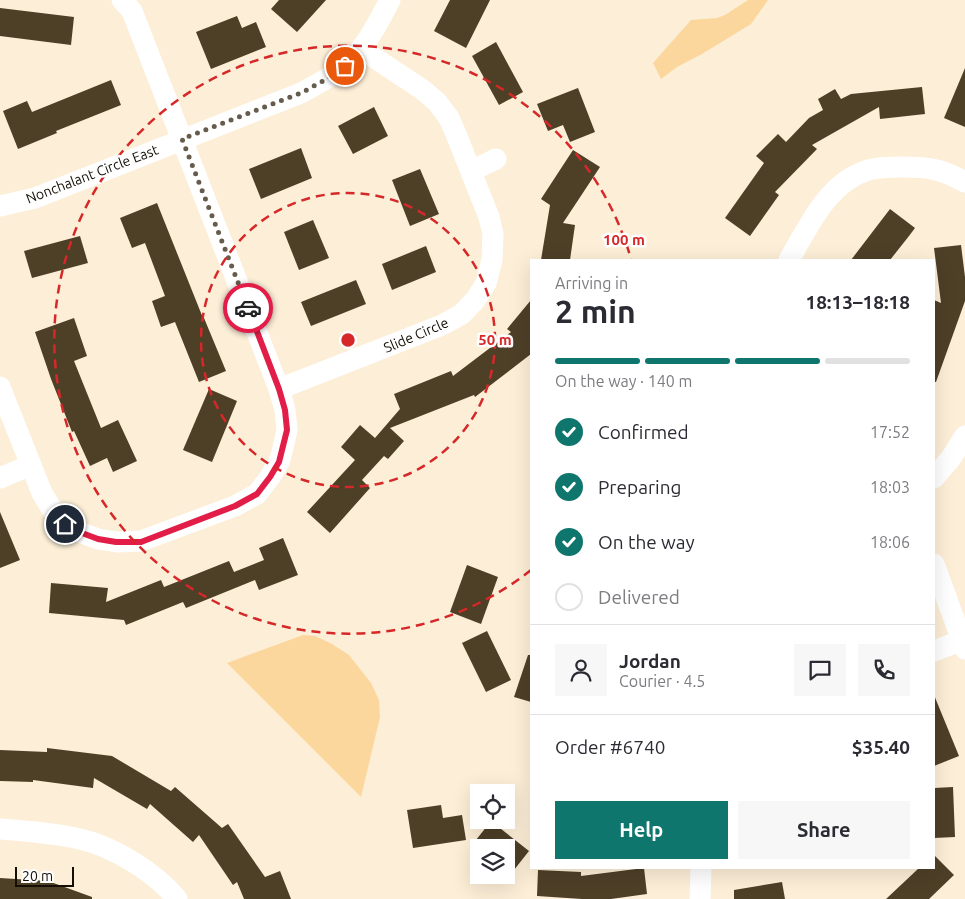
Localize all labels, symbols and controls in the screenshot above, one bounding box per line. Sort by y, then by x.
pin [324,45,366,87]
icon: bag [331,52,359,80]
street label: Nonchalant Circle East [24,141,161,207]
text: 100 m [603,231,645,248]
text: Arriving in [555,274,628,292]
courier [223,283,273,333]
text: 18:13–18:18 [805,291,910,313]
text: 2 min [555,293,636,329]
icon: car [234,294,262,322]
street label: Slide Circle [381,314,451,356]
centre of rings [339,331,357,349]
text: 50 m [478,331,512,348]
text: On the way · 140 m [555,372,692,390]
icon: check [555,418,583,446]
text: Confirmed [598,421,689,443]
text: 17:52 [870,423,910,441]
icon: check [555,473,583,501]
text: Preparing [598,476,682,498]
text: 18:03 [870,478,910,496]
pin [44,503,86,545]
icon: home [51,510,79,538]
icon: check [555,528,583,556]
text: On the way [598,531,695,553]
text: 18:06 [870,533,910,551]
text: Delivered [598,586,680,608]
button: person [555,644,607,696]
button: chat [794,644,846,696]
button: phone [858,644,910,696]
text: Jordan [619,650,681,672]
text: Courier · 4.5 [619,672,705,690]
text: Order #6740 [555,736,665,758]
text: $35.40 [852,736,910,758]
map controls [470,784,515,884]
button: locate [470,784,515,829]
button: Help [555,801,728,859]
button: Share [738,801,910,859]
button: layers [470,839,515,884]
scale bar [15,864,74,887]
text: 20 m [22,868,53,884]

